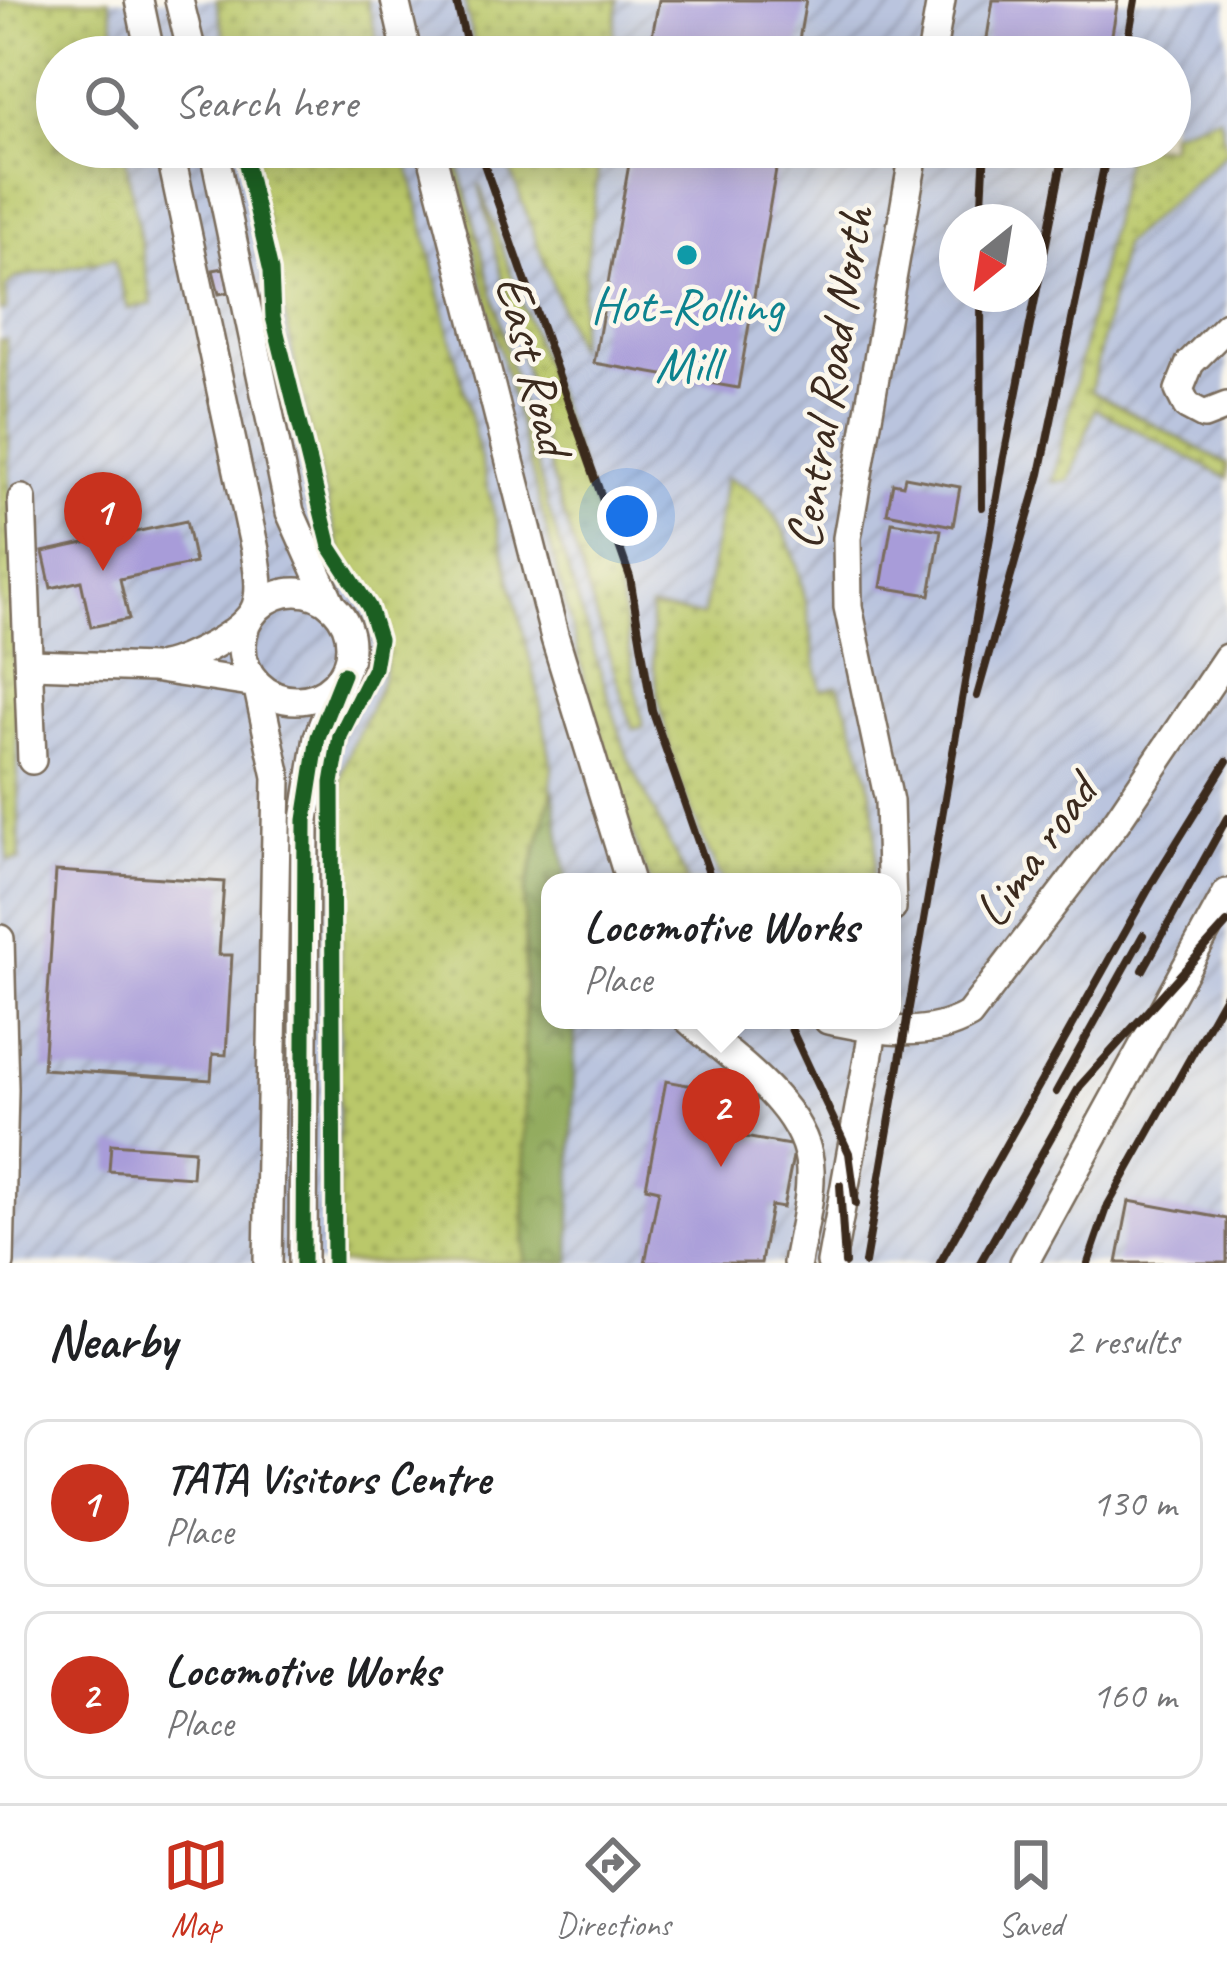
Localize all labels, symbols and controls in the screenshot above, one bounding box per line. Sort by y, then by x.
search box [36,36,1191,168]
icon: search [78,69,144,135]
text: Search here [174,74,357,131]
street label: Central Road North [770,201,888,553]
north arrow [939,204,1047,312]
marker: Hot-Rolling Mill [674,242,700,268]
street label: East Road [481,269,589,468]
place label: Hot-Rolling Mill [591,273,786,396]
pin: 1 [64,472,142,571]
your location [597,486,657,546]
street label: Lima road [959,757,1115,939]
popup [541,873,901,1029]
text: Locomotive Works [584,898,858,955]
text: Place [584,955,652,1004]
pin: 2 [682,1068,760,1167]
text: Nearby [48,1309,176,1373]
text: 2 results [1065,1317,1179,1366]
text: TATA Visitors Centre [165,1450,490,1507]
text: 1 [81,1479,99,1528]
text: 130 m [1092,1479,1176,1528]
text: Place [165,1507,233,1556]
text: Locomotive Works [165,1642,439,1699]
text: 2 [81,1671,99,1720]
text: 160 m [1092,1671,1176,1720]
text: Place [165,1699,233,1748]
tab: Map [163,1832,229,1946]
tab: Directions [556,1832,671,1946]
tab: Saved [998,1832,1064,1946]

